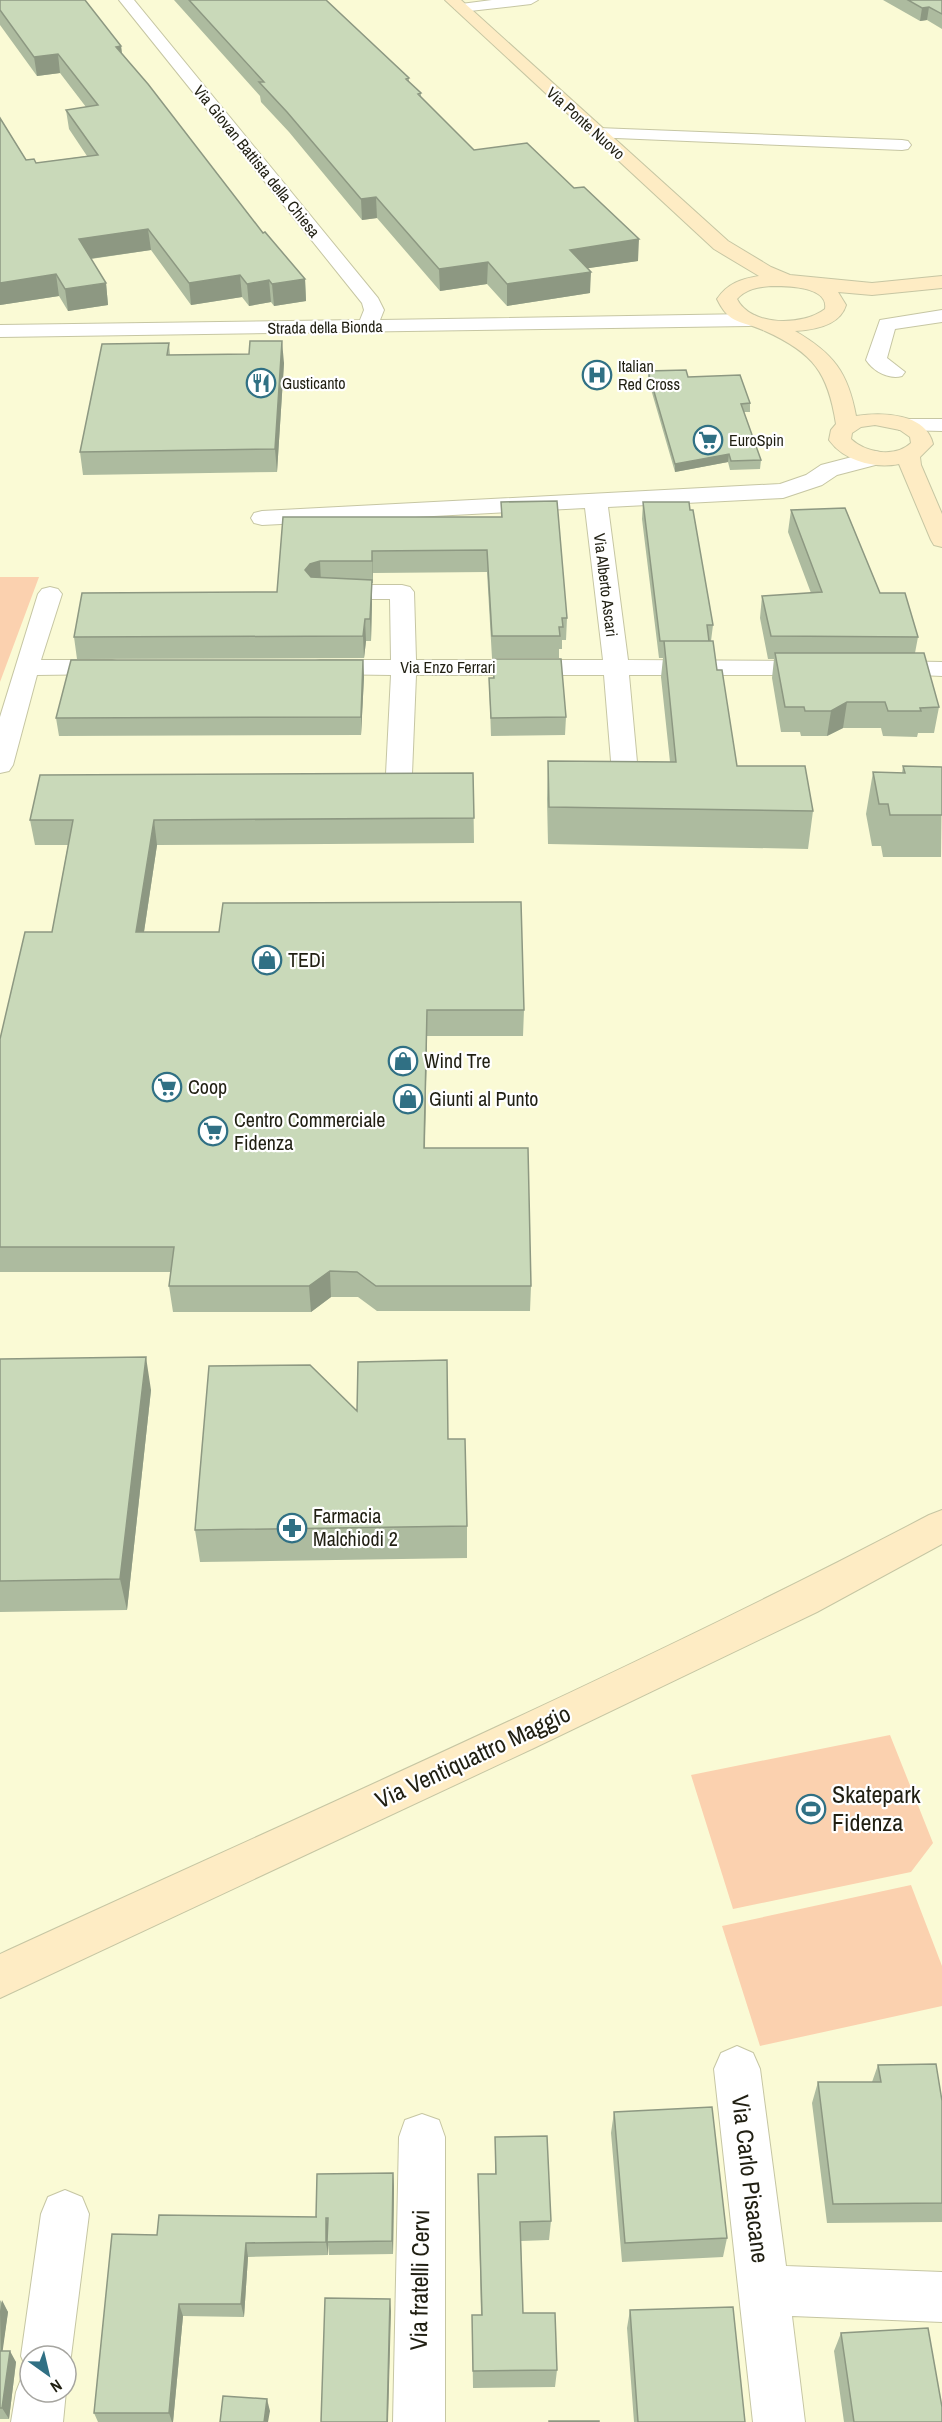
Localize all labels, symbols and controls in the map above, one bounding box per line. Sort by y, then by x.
street label: Via Giovan Battista della Chiesa [189,80,326,242]
street label: Via Ponte Nuovo [542,82,630,164]
street label: Strada della Bionda [267,315,384,339]
place label: Italian Red Cross [618,355,680,395]
hospital icon: Italian Red Cross [581,359,613,391]
restaurant icon: Gusticanto [245,367,277,399]
place label: Gusticanto [282,372,345,394]
supermarket icon: EuroSpin [692,424,724,456]
place label: EuroSpin [729,429,784,451]
street label: Via Alberto Ascari [589,532,623,638]
street label: Via Enzo Ferrari [400,656,496,678]
shop icon: TEDi [251,944,283,976]
place label: TEDi [288,946,325,973]
shop icon: Wind Tre [387,1045,419,1077]
place label: Wind Tre [424,1047,491,1074]
supermarket icon: Coop [151,1071,183,1103]
place label: Coop [188,1073,227,1100]
shop icon: Giunti al Punto [392,1083,424,1115]
place label: Giunti al Punto [429,1085,538,1112]
place label: Centro Commerciale Fidenza [234,1106,385,1156]
supermarket icon: Centro Commerciale Fidenza [197,1115,229,1147]
place label: Farmacia Malchiodi 2 [313,1502,398,1552]
pharmacy icon: Farmacia Malchiodi 2 [276,1512,308,1544]
street label: Via Ventiquattro Maggio [370,1697,575,1815]
place label: Skatepark Fidenza [832,1778,921,1838]
sports icon: Skatepark Fidenza [795,1793,827,1825]
street label: Via Carlo Pisacane [725,2093,777,2265]
street label: Via fratelli Cervi [402,2209,436,2351]
north arrow [18,2344,78,2404]
text: N [46,2375,66,2398]

